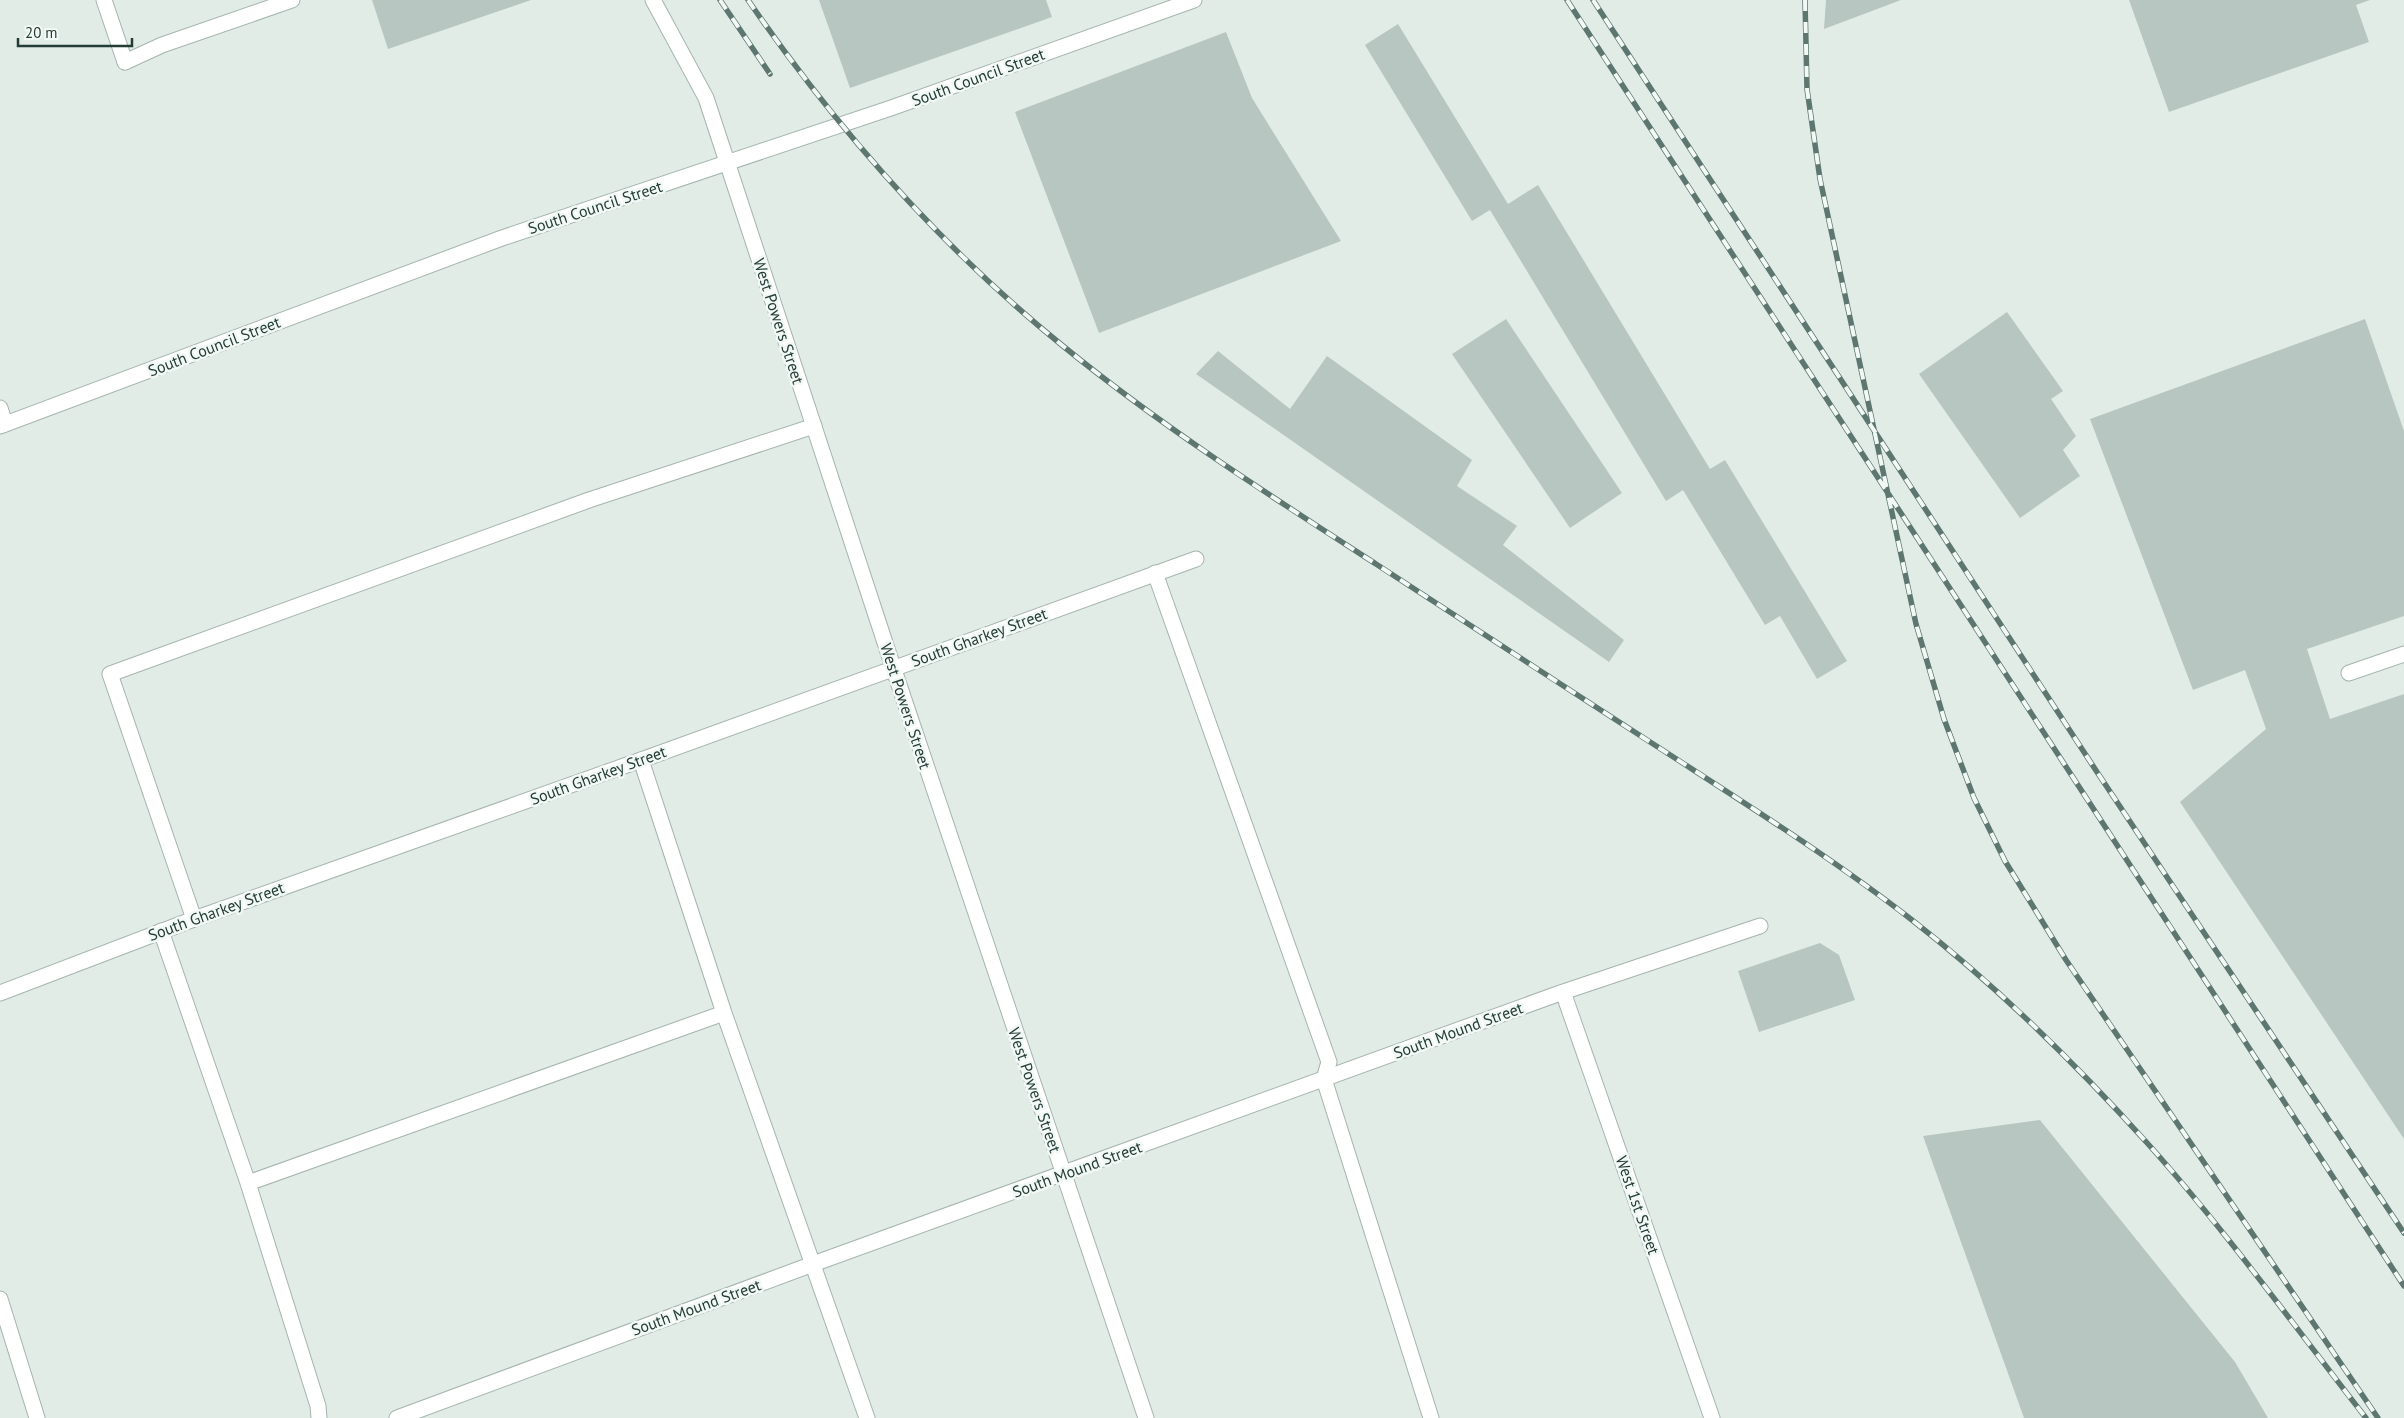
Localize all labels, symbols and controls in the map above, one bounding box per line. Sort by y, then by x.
scale bar [18,15,131,47]
text: 20 m [25,23,58,42]
street label: South Council Street [909,43,1048,110]
street label: South Council Street [525,176,665,238]
street label: West Powers Street [749,256,809,387]
street label: South Council Street [145,311,283,380]
street label: South Gharkey Street [908,603,1050,671]
street label: West Powers Street [876,641,936,772]
street label: South Gharkey Street [527,741,669,809]
street label: South Gharkey Street [145,877,287,945]
street label: South Mound Street [1390,997,1526,1063]
street label: West Powers Street [1004,1025,1066,1156]
street label: South Mound Street [1009,1136,1145,1202]
street label: West 1st Street [1612,1153,1664,1258]
street label: South Mound Street [628,1274,764,1340]

